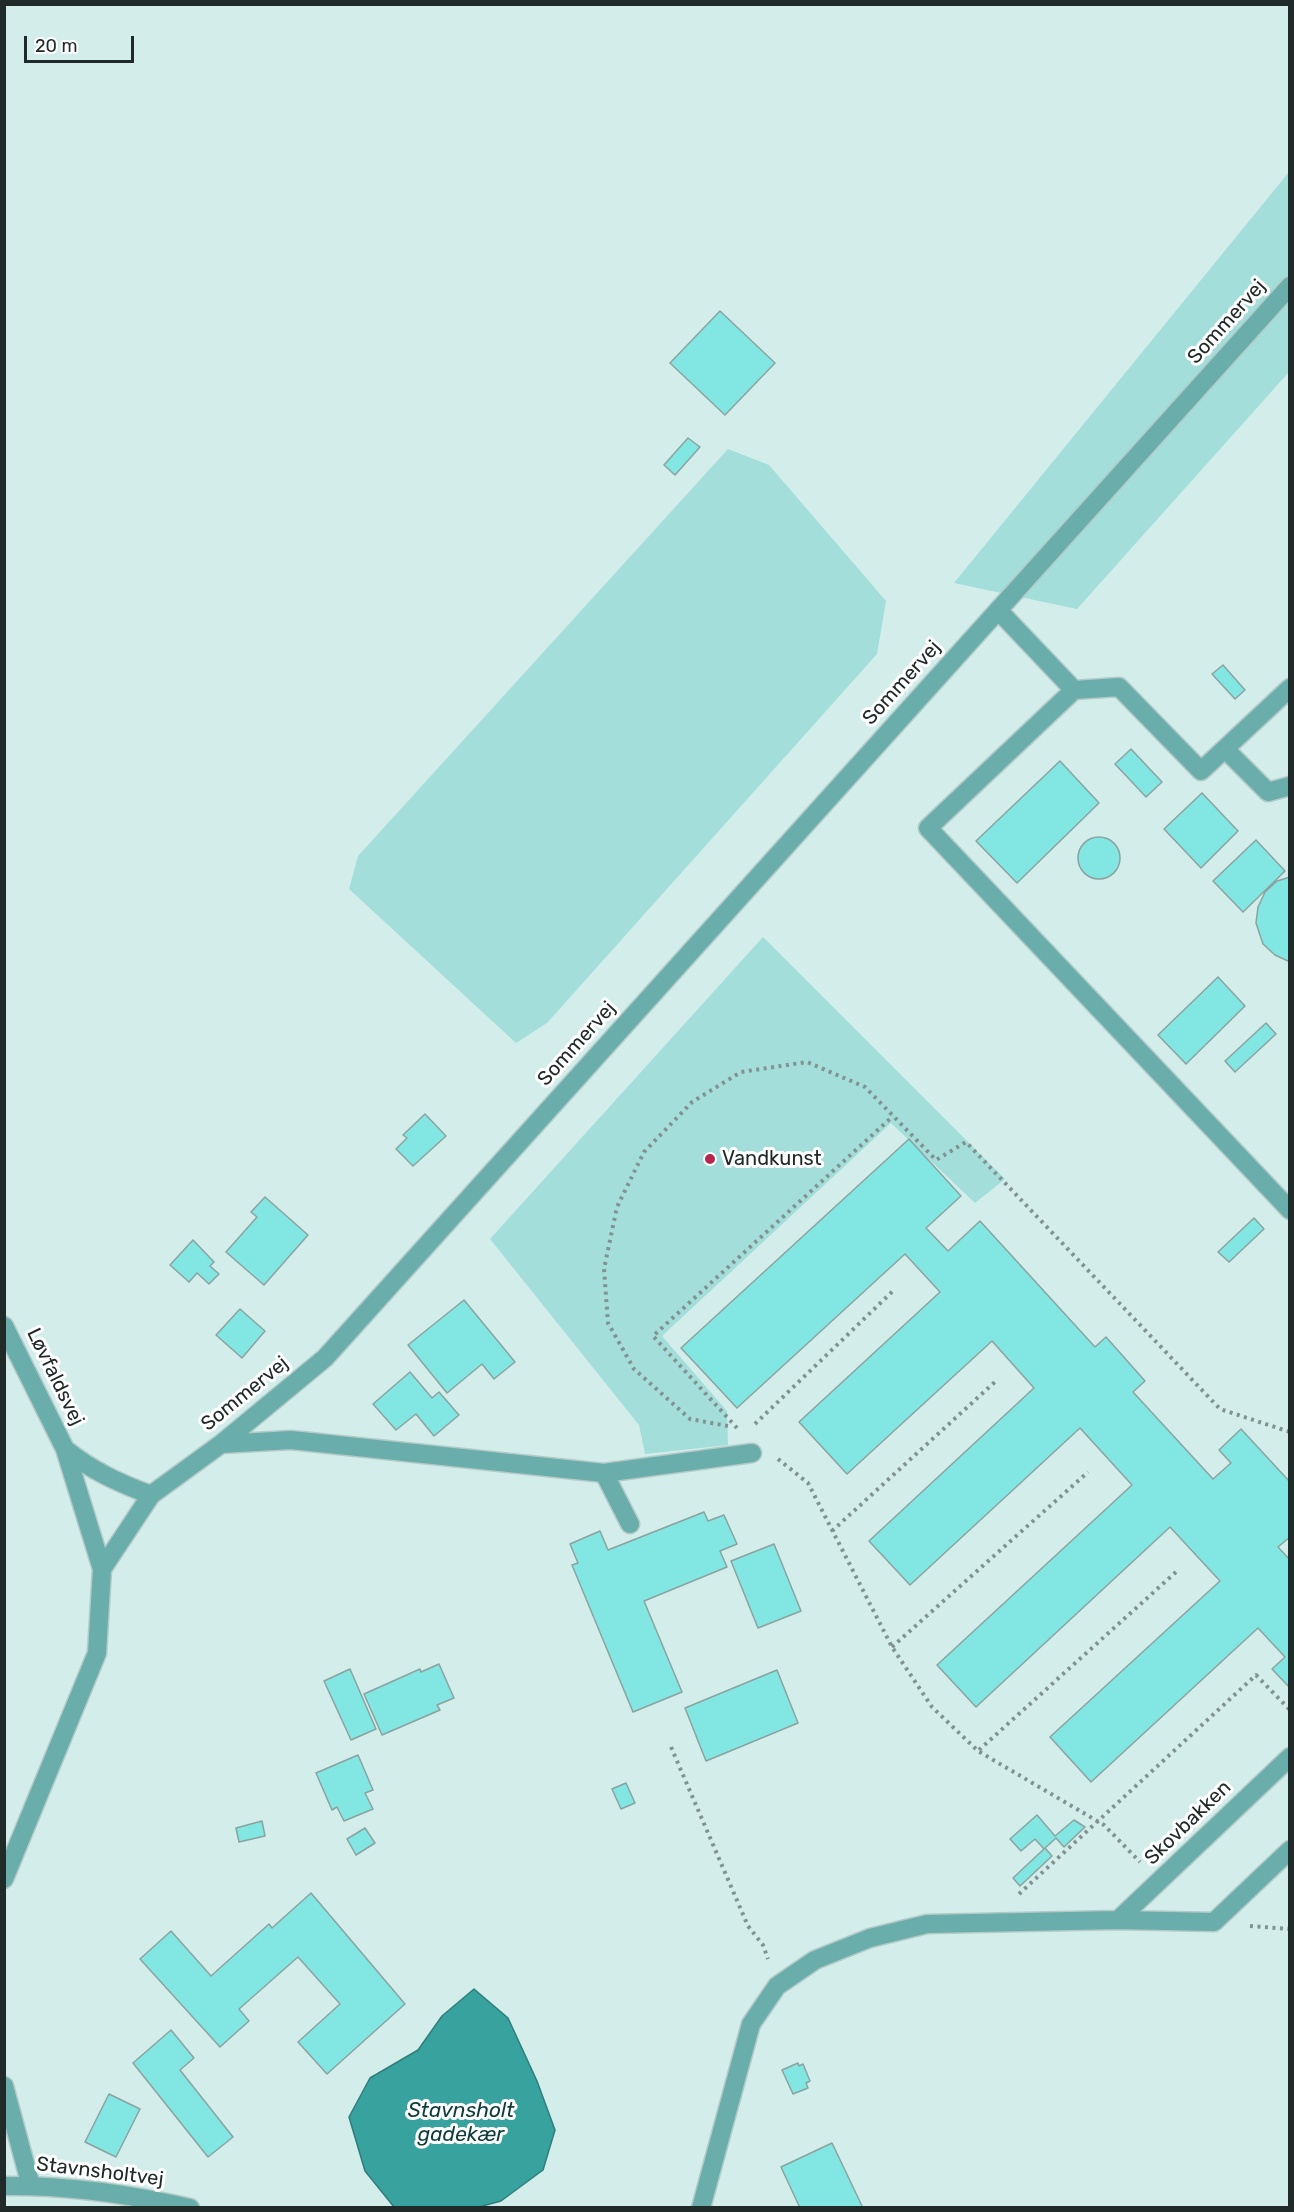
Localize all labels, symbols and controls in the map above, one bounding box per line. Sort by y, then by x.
scale bar [27,24,136,62]
text: 20 m [35,35,77,57]
street label: Sommervej [1183,275,1271,369]
street label: Sommervej [858,636,946,730]
street label: Sommervej [533,997,621,1091]
place label: Vandkunst [722,1147,822,1171]
marker: Vandkunst [703,1152,717,1166]
street label: Løvfaldsvej [21,1324,89,1430]
street label: Sommervej [197,1352,293,1436]
street label: Skovbakken [1140,1776,1236,1870]
water label: Stavnsholt gadekær [408,2098,514,2148]
street label: Stavnsholtvej [35,2152,165,2192]

